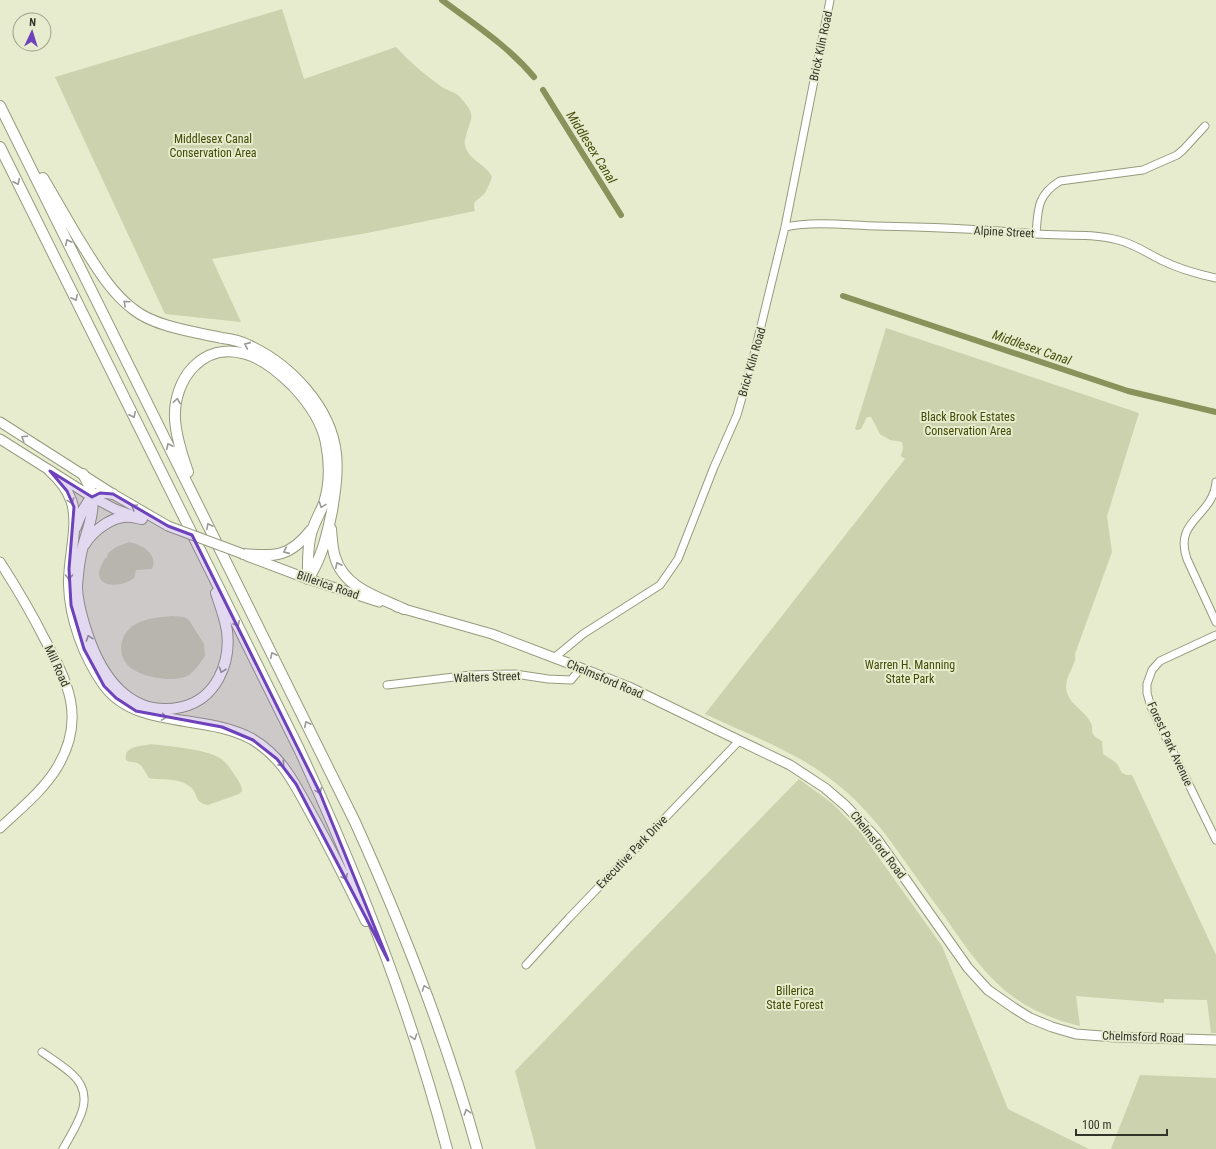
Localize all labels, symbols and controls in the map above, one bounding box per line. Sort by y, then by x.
street label: Brick Kiln Road [807,10,835,82]
north arrow [12,12,52,52]
text: N [29,16,37,29]
water label: Middlesex Canal [563,108,620,187]
park label: Middlesex Canal Conservation Area [169,132,257,160]
one-way arrow [12,177,20,185]
street label: Alpine Street [973,223,1035,241]
one-way arrow [65,239,73,246]
one-way arrow [70,294,78,301]
one-way arrow [123,300,131,307]
street label: Brick Kiln Road [735,326,769,398]
water label: Middlesex Canal [991,327,1074,368]
one-way arrow [244,341,251,349]
one-way arrow [172,398,181,404]
one-way arrow [128,410,136,418]
park label: Black Brook Estates Conservation Area [921,410,1015,438]
one-way arrow [21,435,28,442]
one-way arrow [166,443,174,450]
one-way arrow [67,498,75,505]
one-way arrow [319,502,327,509]
one-way arrow [131,504,138,511]
one-way arrow [206,522,214,530]
one-way arrow [283,546,291,554]
one-way arrow [335,562,343,569]
street label: Billerica Road [295,568,361,602]
one-way arrow [65,574,73,580]
one-way arrow [232,620,240,627]
one-way arrow [85,635,94,642]
street label: Mill Road [42,643,72,689]
one-way arrow [270,651,278,659]
street label: Chelmsford Road [565,657,645,701]
park label: Warren H. Manning State Park [865,658,955,686]
one-way arrow [218,666,227,673]
street label: Walters Street [453,669,521,685]
street label: Forest Park Avenue [1144,700,1196,789]
one-way arrow [161,712,167,721]
one-way arrow [304,721,312,728]
one-way arrow [277,760,284,767]
one-way arrow [314,787,322,794]
street label: Chelmsford Road [847,809,909,882]
street label: Executive Park Drive [594,812,671,891]
one-way arrow [340,873,348,881]
park label: Billerica State Forest [766,984,824,1012]
one-way arrow [421,985,430,992]
street label: Chelmsford Road [1102,1029,1184,1045]
one-way arrow [409,1033,418,1040]
one-way arrow [463,1108,471,1115]
scale bar [1076,1111,1167,1137]
text: 100 m [1082,1118,1112,1132]

